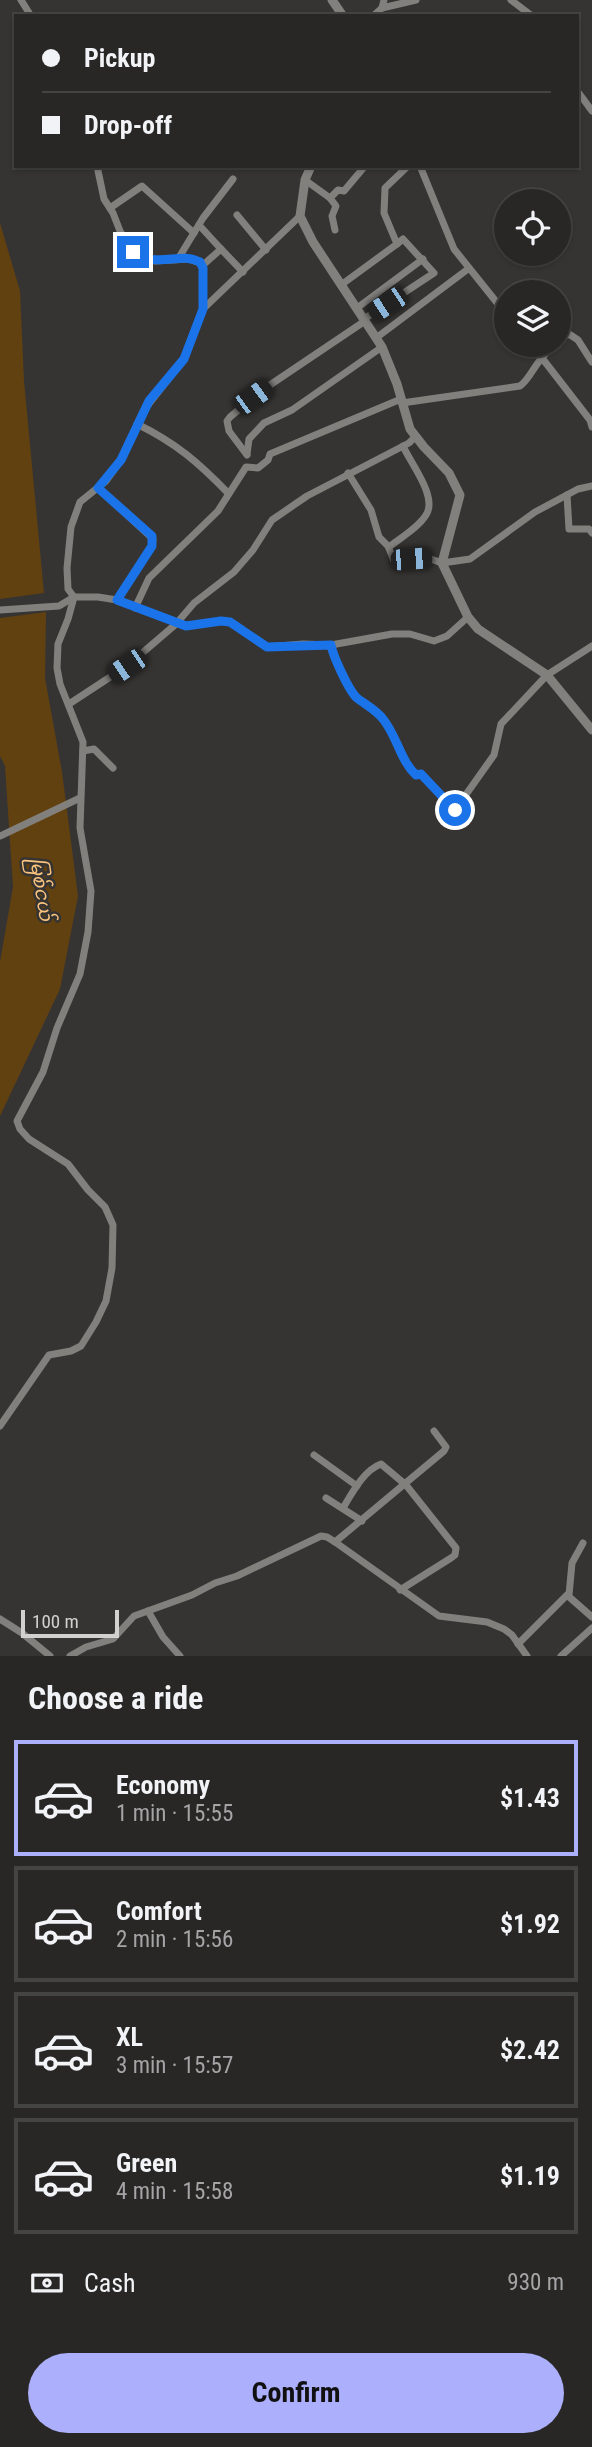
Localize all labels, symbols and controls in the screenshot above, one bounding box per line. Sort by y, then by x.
text: Pickup [84,43,155,73]
text: Drop-off [84,110,172,140]
map controls [494,189,571,357]
button: locate [494,189,571,266]
route end [117,236,149,268]
button: layers [494,280,571,357]
car [364,284,411,324]
car [230,376,277,418]
car [390,547,433,571]
car [104,646,151,686]
route start [439,794,471,826]
water label: မြစ်ငယ် [21,855,60,925]
scale bar [21,1607,119,1639]
text: 100 m [32,1610,79,1633]
text: Choose a ride [28,1679,203,1717]
icon: car [32,1767,95,1830]
text: Economy [116,1770,210,1800]
text: $1.43 [500,1783,560,1813]
text: 1 min · 15:55 [116,1800,233,1827]
icon: car [32,1893,95,1956]
text: Comfort [116,1896,202,1926]
text: $1.92 [500,1909,560,1939]
text: 2 min · 15:56 [116,1926,233,1953]
icon: car [32,2019,95,2082]
text: XL [116,2022,143,2052]
text: $2.42 [500,2035,560,2065]
text: 3 min · 15:57 [116,2052,233,2079]
icon: car [32,2145,95,2208]
text: Green [116,2148,177,2178]
text: $1.19 [500,2161,560,2191]
text: 4 min · 15:58 [116,2178,233,2205]
icon: cash [28,2264,66,2302]
text: Cash [84,2268,136,2298]
text: 930 m [507,2269,564,2296]
button: Confirm [28,2353,564,2433]

